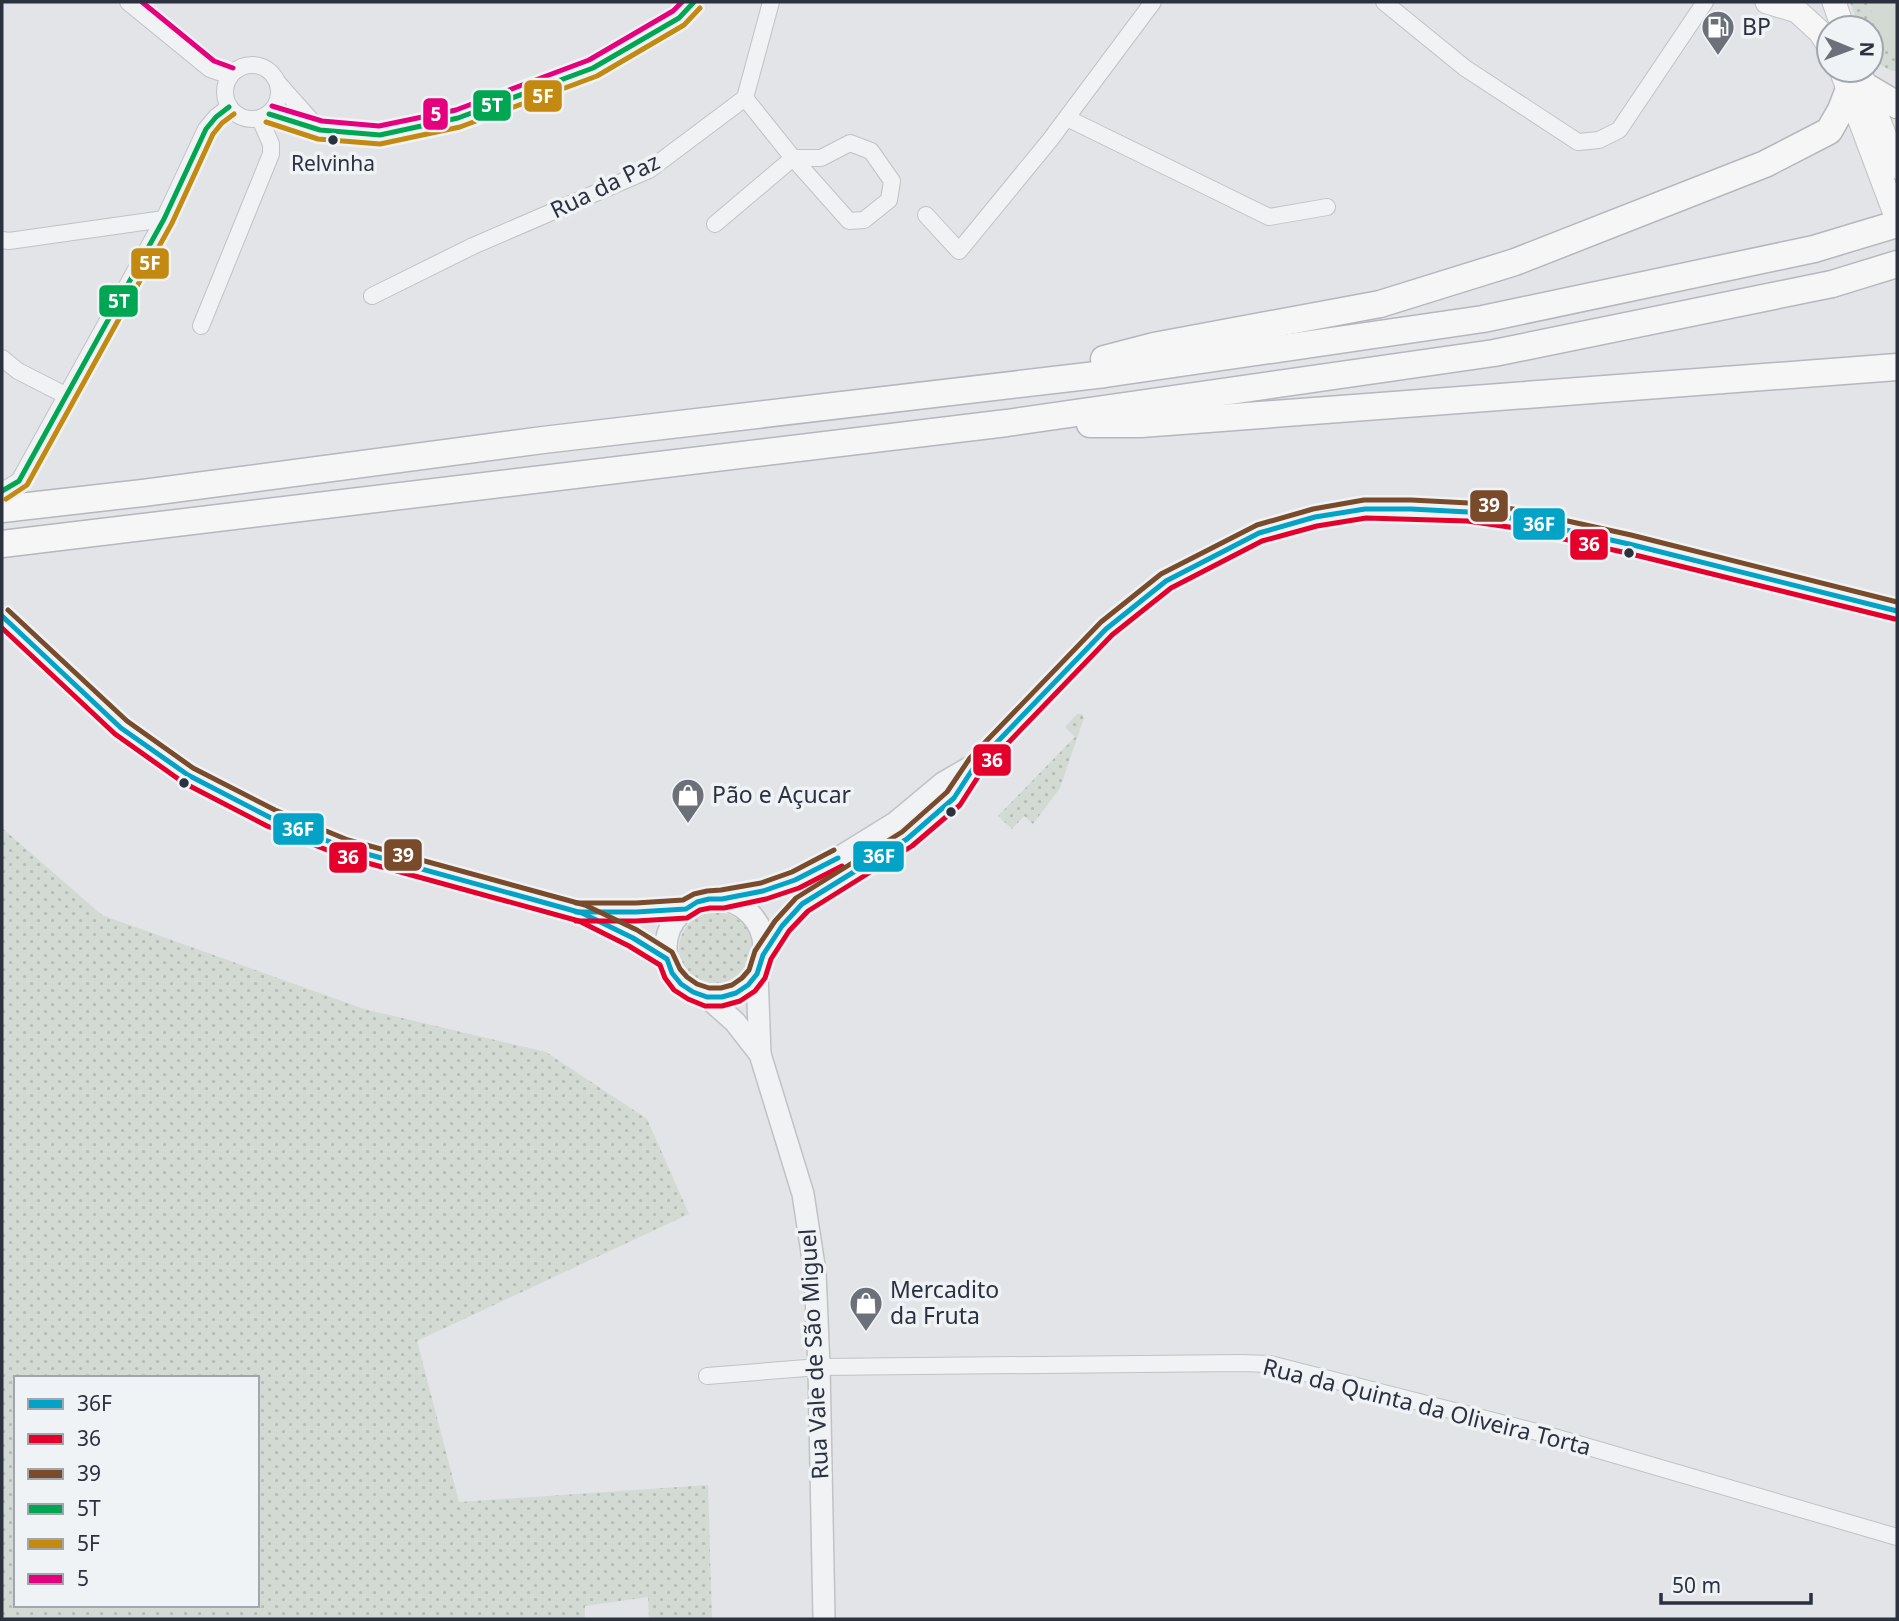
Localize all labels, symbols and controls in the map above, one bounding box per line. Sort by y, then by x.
fuel station icon: BP [1699,8,1737,57]
place label: BP [1742,10,1771,42]
north arrow [1815,14,1885,84]
text: N [1854,41,1880,57]
line badge: 5F [523,79,563,113]
text: 5F [532,83,554,109]
line badge: 5T [472,89,512,122]
text: 5T [481,92,503,118]
line badge: 5 [422,97,449,131]
text: 5 [431,101,441,127]
marker: Relvinha [326,133,340,147]
street label: Rua da Paz [544,145,665,225]
place label: Relvinha [291,149,375,177]
line badge: 5F [130,247,170,280]
text: 5F [139,250,161,276]
line badge: 5T [98,284,139,318]
text: 5T [108,288,130,314]
line badge: 39 [1469,489,1509,523]
text: 39 [1478,492,1500,518]
line badge: 36F [1512,507,1566,541]
text: 36F [1523,511,1555,537]
line badge: 36 [1569,528,1609,561]
text: 36 [1578,531,1600,557]
unlabelled marker [1622,546,1636,560]
line badge: 36 [972,743,1012,777]
text: 36 [981,747,1003,773]
unlabelled marker [177,776,191,790]
shop icon: Pão e Açucar [669,776,707,825]
place label: Pão e Açucar [712,778,852,810]
unlabelled marker [944,805,958,819]
line badge: 36F [272,812,325,846]
text: 36F [282,816,314,842]
line badge: 39 [383,838,423,872]
line badge: 36F [852,840,905,873]
line badge: 36 [328,841,368,874]
text: 39 [392,842,414,868]
text: 36F [863,843,895,869]
text: 36 [337,844,359,870]
street label: Rua Vale de São Miguel [790,1228,836,1480]
place label: Mercadito da Fruta [890,1273,999,1331]
shop icon: Mercadito da Fruta [847,1284,885,1333]
street label: Rua da Quinta da Oliveira Torta [1260,1350,1595,1462]
legend [14,1376,259,1607]
text: 36F [77,1389,112,1417]
text: 36 [77,1424,101,1452]
text: 39 [77,1459,101,1487]
text: 5T [77,1494,101,1522]
text: 5F [77,1529,100,1557]
scale bar [1661,1562,1812,1606]
text: 5 [77,1564,89,1592]
text: 50 m [1672,1571,1721,1599]

